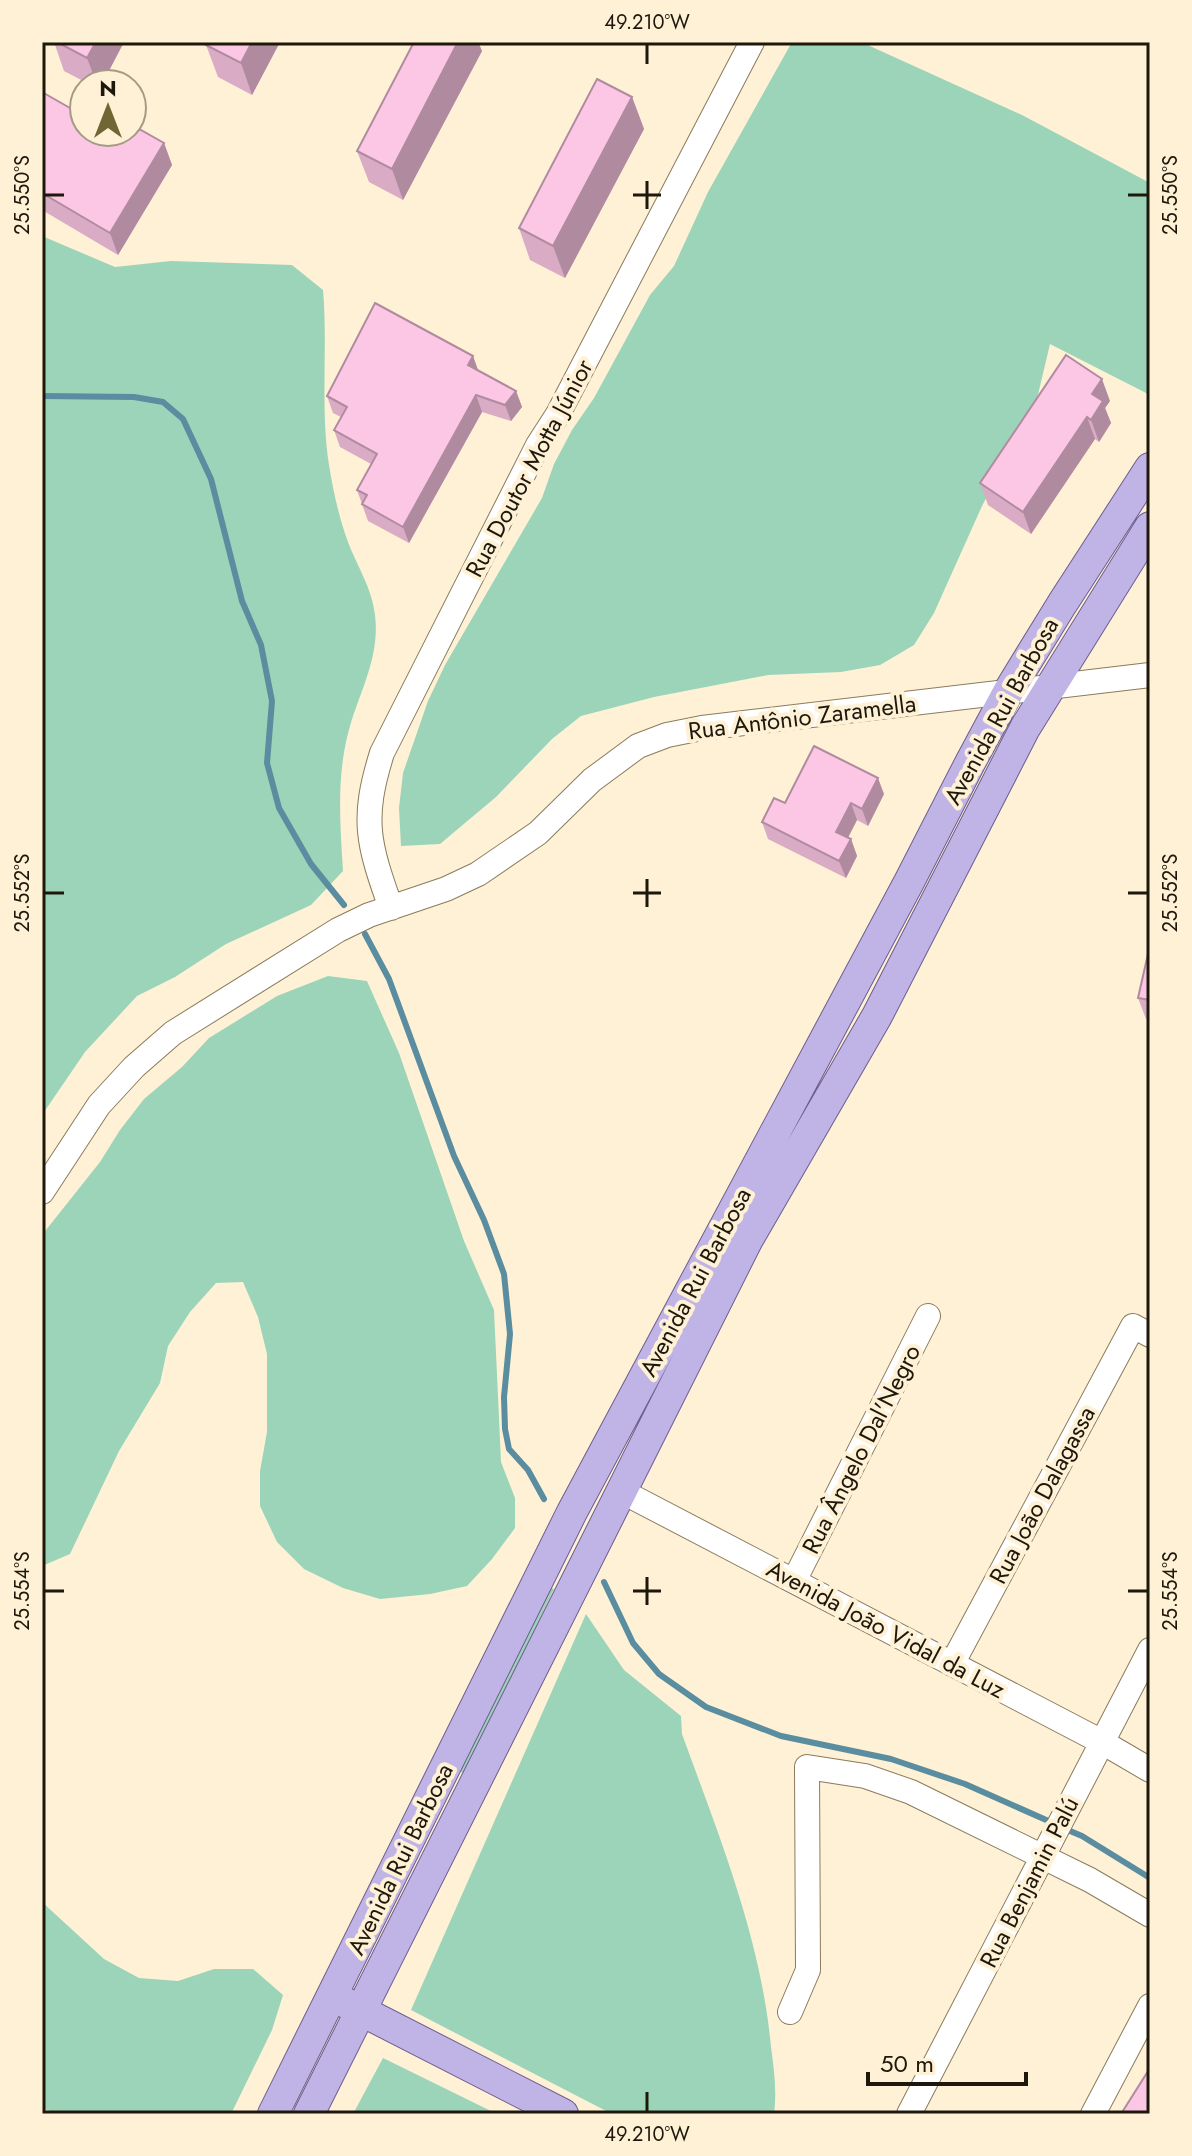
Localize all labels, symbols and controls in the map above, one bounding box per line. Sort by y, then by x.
text: 49.210°W [604,8,690,37]
north arrow [68,68,148,148]
text: N [99,72,117,104]
text: 25.550°S [8,155,37,235]
text: 25.550°S [1156,155,1185,235]
street label: Rua Doutor Motta Júnior [457,352,602,583]
street label: Avenida Rui Barbosa [935,611,1067,811]
street label: Rua Antônio Zaramella [686,686,918,748]
text: 25.552°S [8,853,37,933]
text: 25.552°S [1156,853,1185,933]
street label: Avenida Rui Barbosa [630,1181,760,1383]
street label: Rua Ângelo Dal'Negro [793,1338,929,1560]
street label: Rua João Dalagassa [980,1400,1104,1590]
text: 25.554°S [8,1551,37,1631]
street label: Avenida João Vidal da Luz [760,1551,1012,1707]
text: 25.554°S [1156,1551,1185,1631]
street label: Avenida Rui Barbosa [338,1757,462,1961]
street label: Rua Benjamin Palú [971,1791,1087,1973]
scale bar [868,2036,1026,2086]
text: 50 m [880,2046,934,2081]
text: 49.210°W [604,2120,690,2149]

